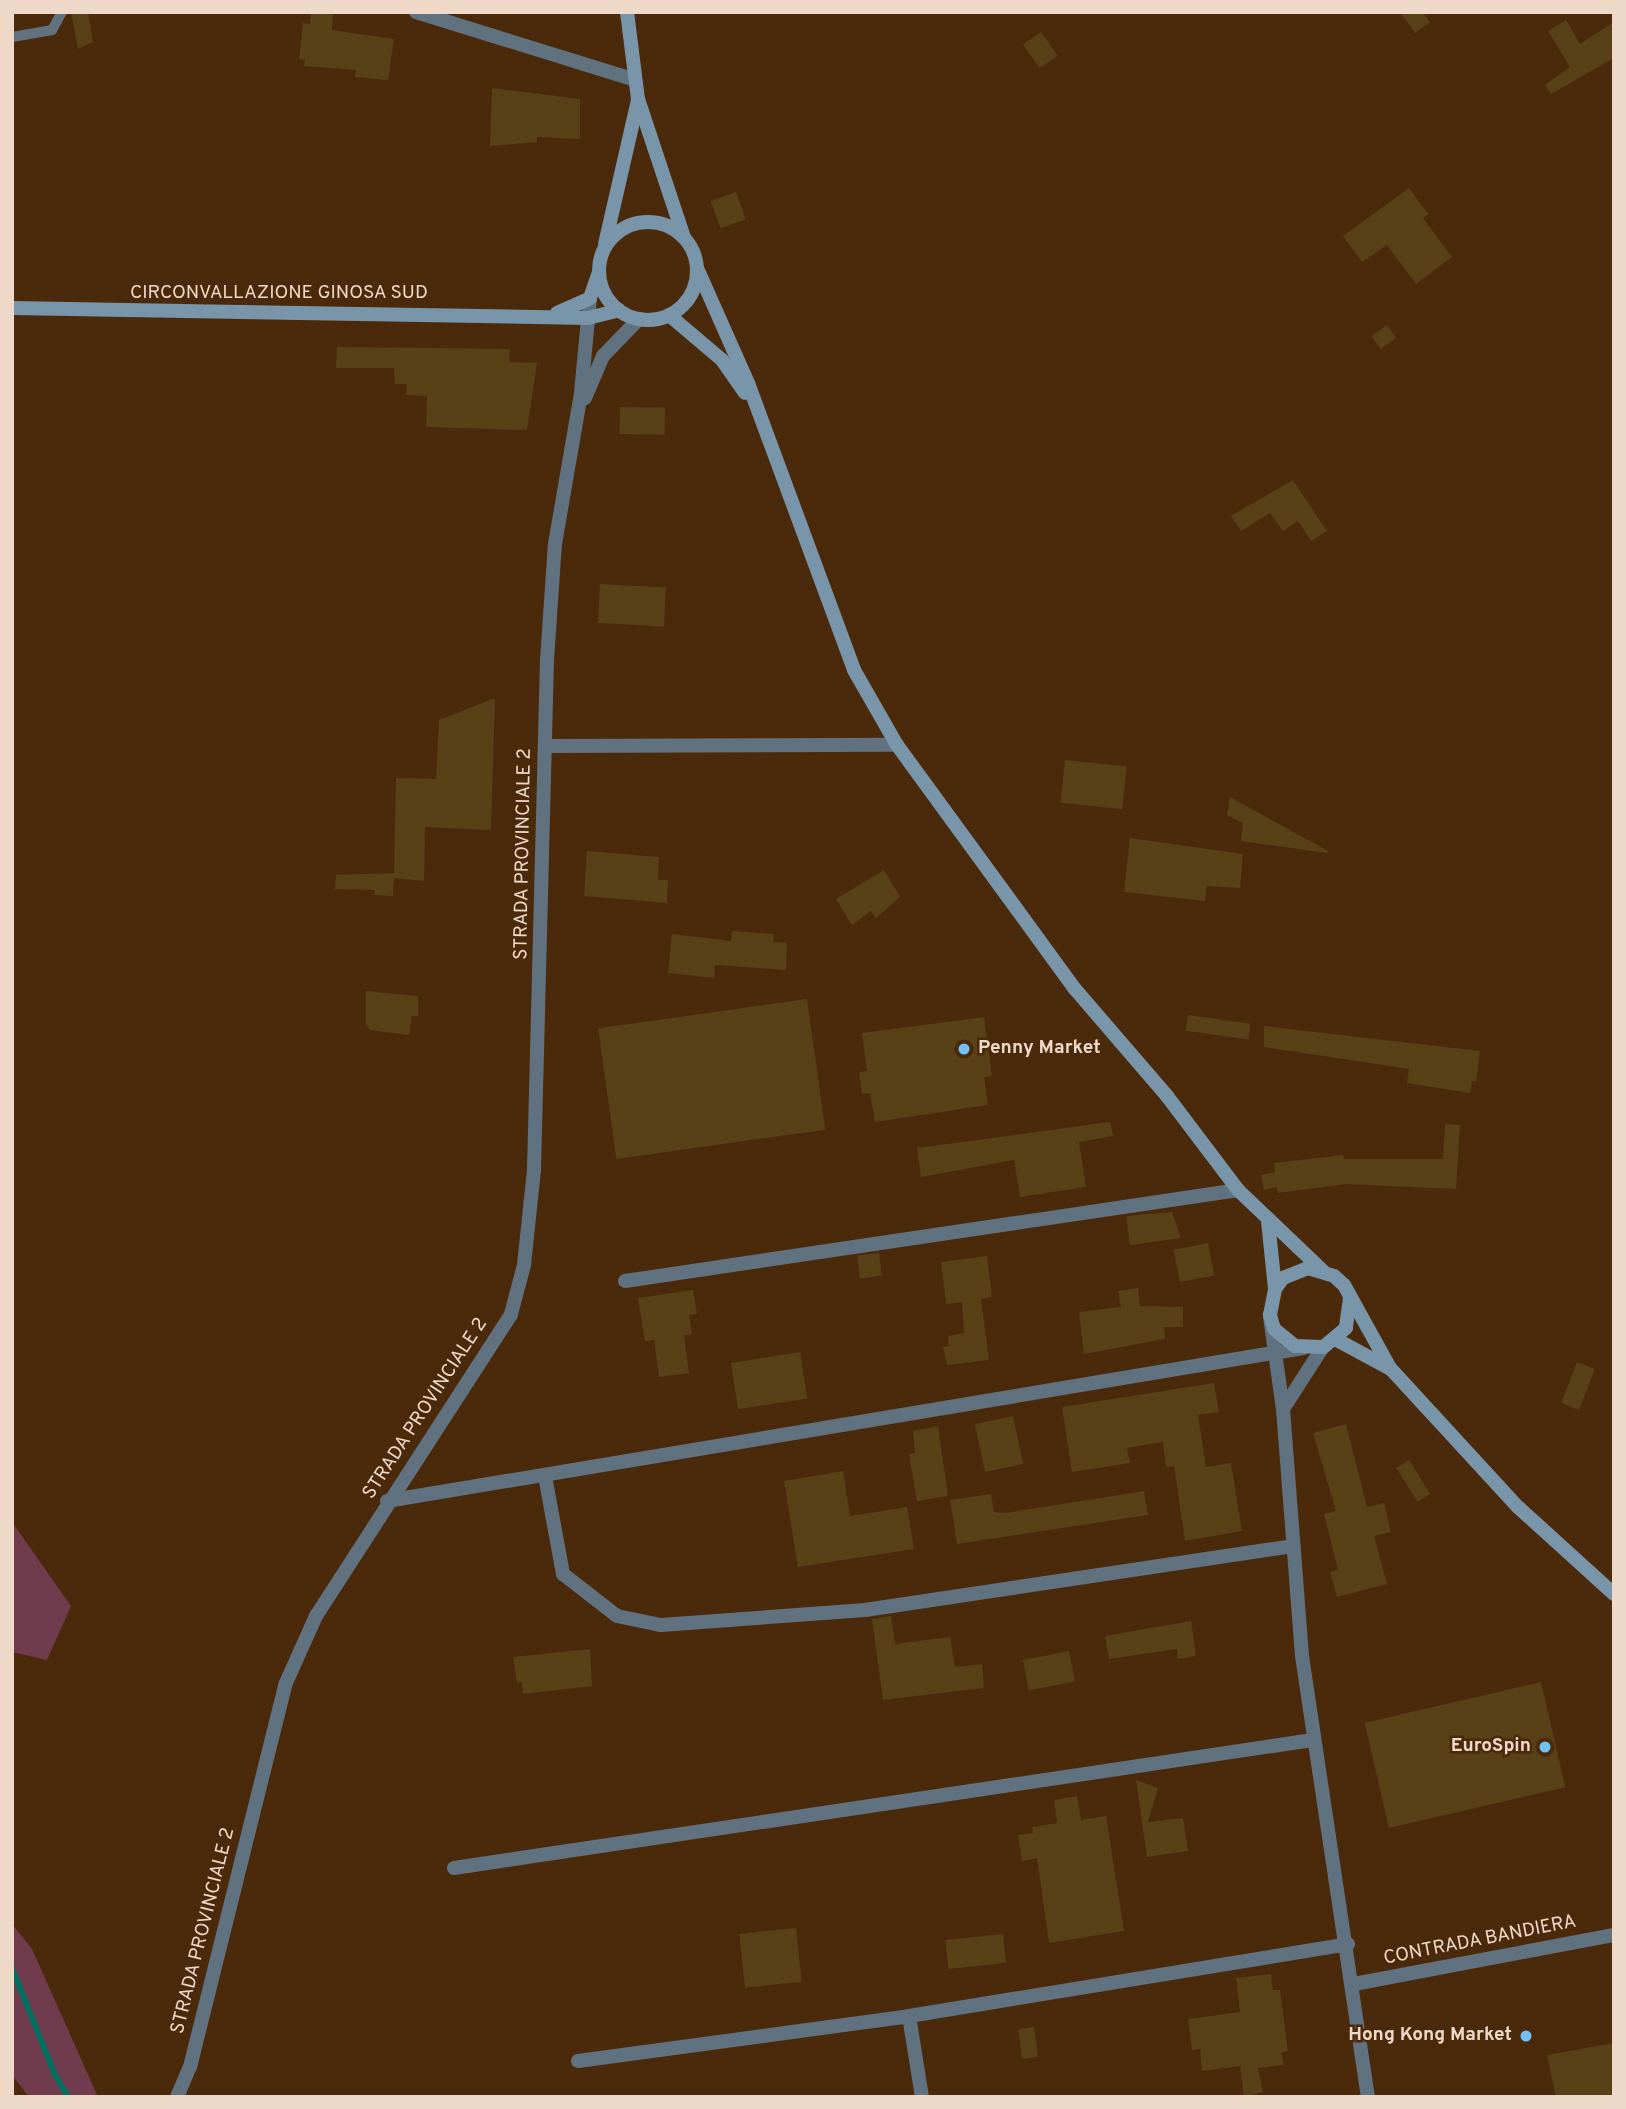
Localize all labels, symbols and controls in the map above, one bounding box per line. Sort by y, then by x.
street label: CIRCONVALLAZIONE GINOSA SUD [130,283,428,305]
street label: STRADA PROVINCIALE 2 [511,748,537,960]
place label: Penny Market [978,1038,1101,1060]
marker: Penny Market [956,1041,972,1057]
street label: STRADA PROVINCIALE 2 [359,1314,493,1504]
place label: EuroSpin [1451,1736,1531,1758]
marker: EuroSpin [1537,1739,1553,1755]
street label: STRADA PROVINCIALE 2 [167,1825,241,2037]
street label: CONTRADA BANDIERA [1381,1911,1579,1971]
place label: Hong Kong Market [1348,2025,1512,2047]
marker: Hong Kong Market [1518,2028,1534,2044]

